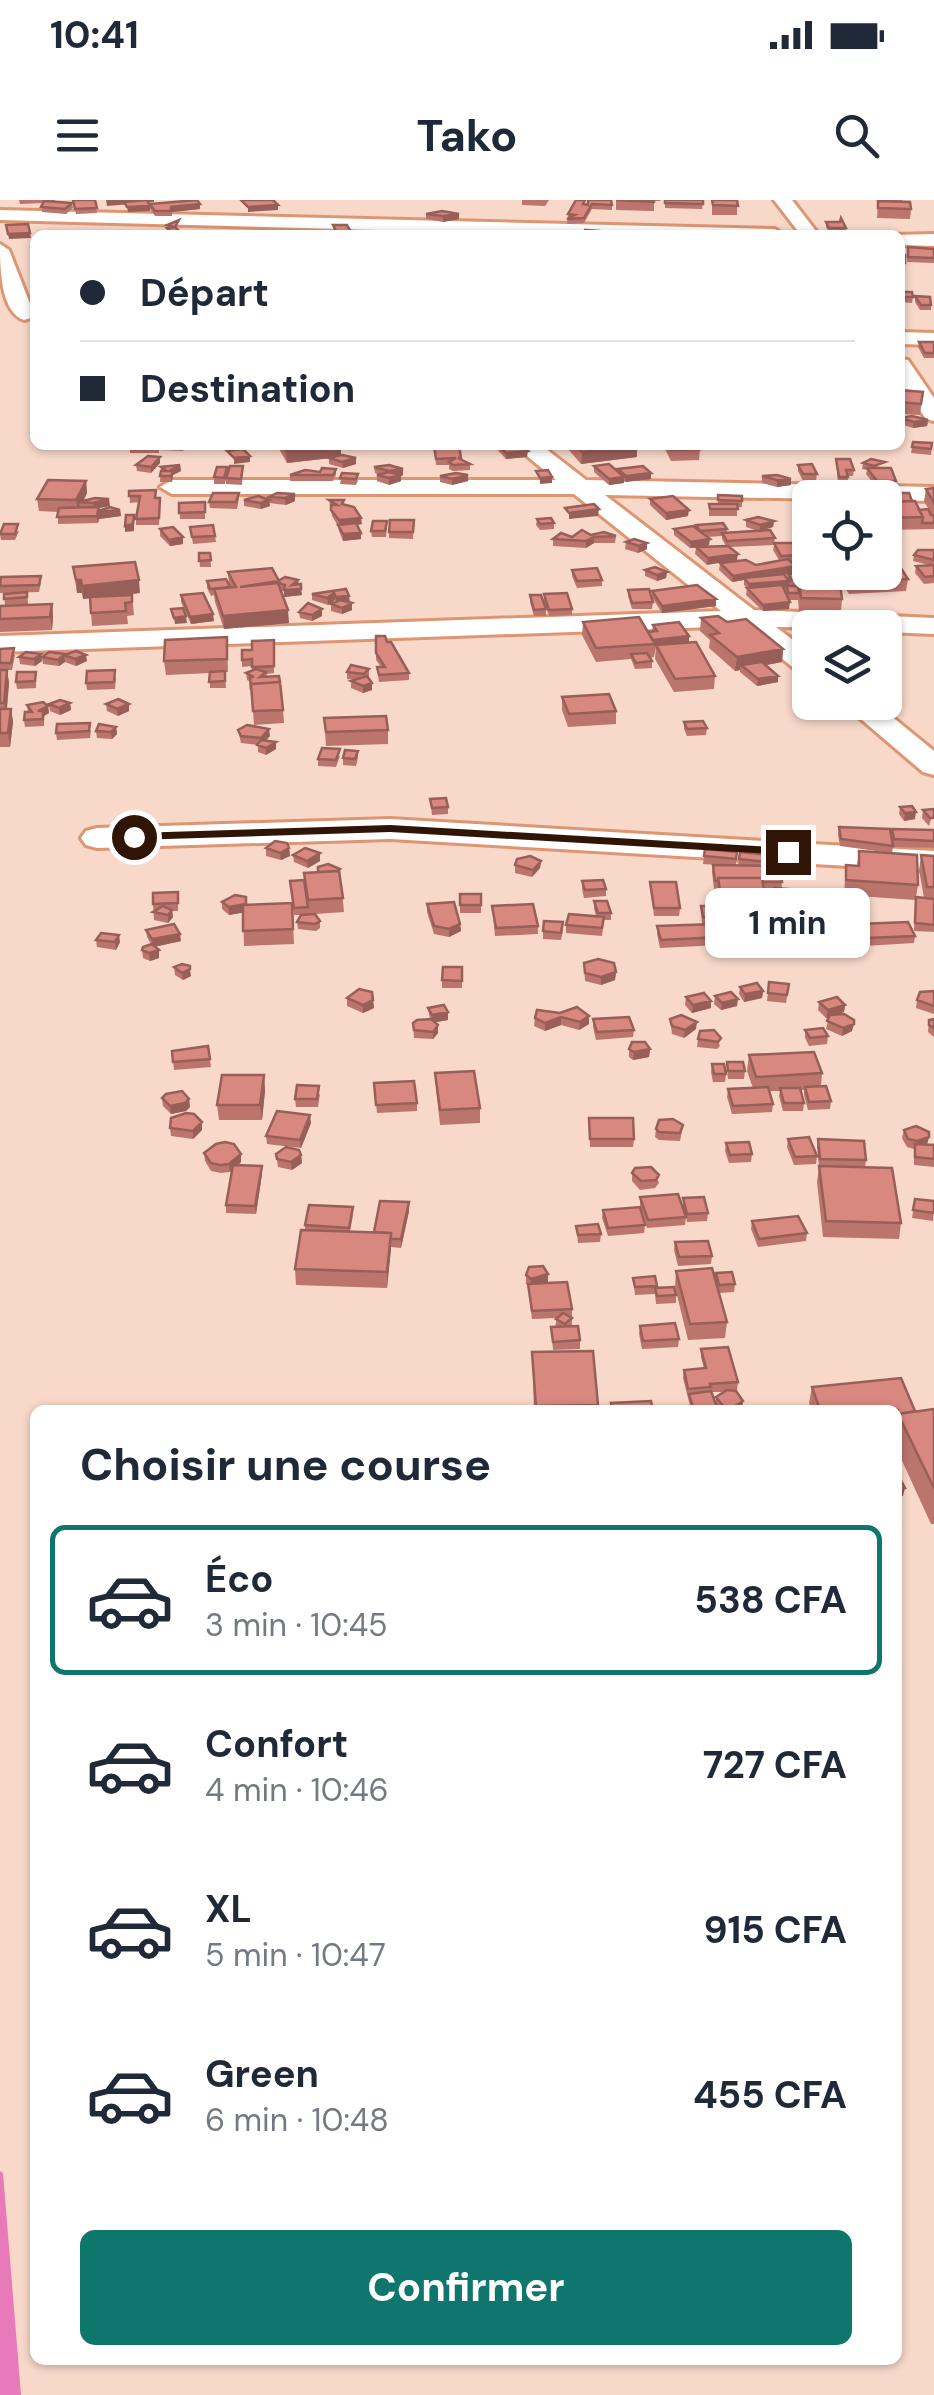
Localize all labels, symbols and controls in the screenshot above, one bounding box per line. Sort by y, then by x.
text: 10:41 [50,10,139,60]
text: Tako [417,106,517,165]
icon: menu [50,108,105,163]
icon: search [829,108,884,163]
text: Départ [140,268,269,318]
text: Destination [140,364,355,414]
map controls [792,480,902,720]
button: locate [792,480,902,590]
button: layers [792,610,902,720]
route start [112,815,157,860]
route end [766,830,811,875]
callout: 1 min [706,887,870,957]
text: 1 min [749,902,826,944]
text: Choisir une course [80,1435,491,1494]
text: Éco [205,1554,273,1604]
icon: car [85,1555,175,1645]
text: 538 CFA [694,1575,847,1625]
text: 3 min · 10:45 [205,1604,388,1646]
text: Confort [205,1719,348,1769]
icon: car [85,1720,175,1810]
text: 727 CFA [703,1740,847,1790]
text: 4 min · 10:46 [205,1769,389,1811]
text: XL [205,1884,252,1934]
icon: car [85,1885,175,1975]
text: 915 CFA [704,1905,847,1955]
text: 5 min · 10:47 [205,1934,386,1976]
text: Green [205,2049,319,2099]
icon: car [85,2050,175,2140]
text: 455 CFA [693,2070,847,2120]
text: 6 min · 10:48 [205,2099,389,2141]
button: Confirmer [80,2230,852,2345]

